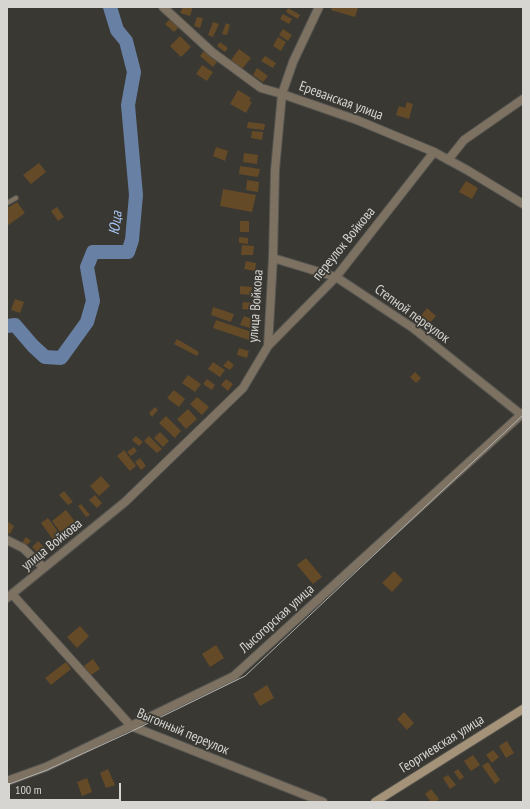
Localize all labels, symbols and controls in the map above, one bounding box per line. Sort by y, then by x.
street label: Ереванская улица [297,78,385,124]
street label: переулок Войкова [309,204,379,284]
water label: Юца [106,210,126,236]
street label: улица Войкова [245,269,267,343]
street label: Степной переулок [371,281,453,347]
street label: улица Войкова [18,515,86,575]
street label: Лысогорская улица [236,581,318,657]
street label: Выгонный переулок [134,705,232,759]
street label: Георгиевская улица [397,711,487,777]
scale bar [10,775,123,801]
text: 100 m [15,782,42,797]

